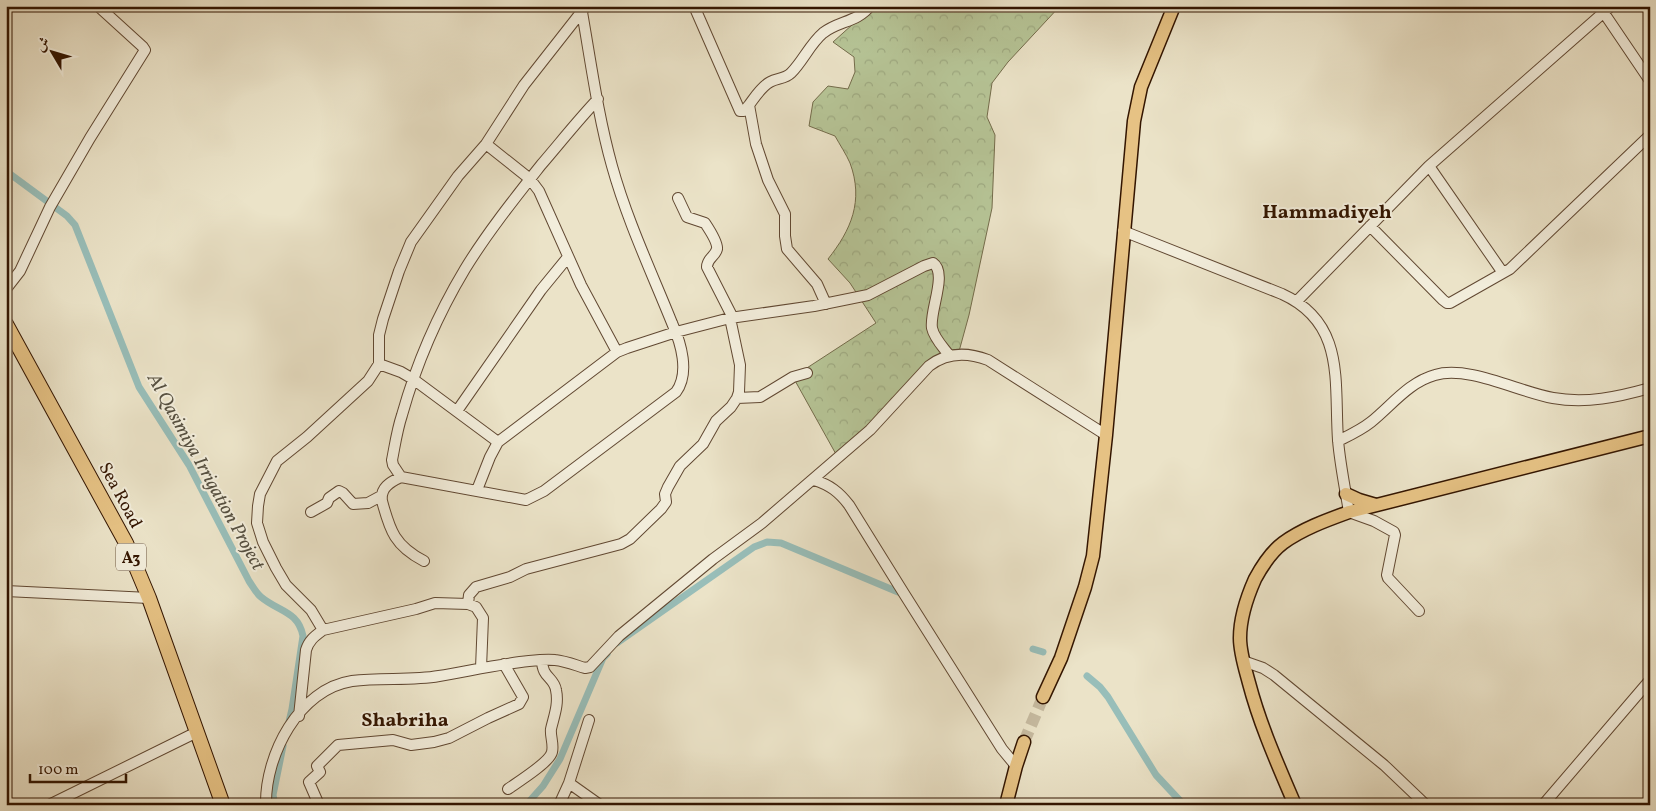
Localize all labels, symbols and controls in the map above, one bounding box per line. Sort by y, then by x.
north arrow [28,28,78,78]
text: ش [31,34,55,56]
district label: Hammadiyeh [1262,199,1392,227]
water label: Al Qasimiya Irrigation Project [140,368,271,576]
street label: Sea Road [92,458,148,533]
road number: A3 [116,544,146,570]
district label: Shabriha [361,707,449,735]
scale bar [30,751,126,783]
text: 100 m [38,760,78,781]

